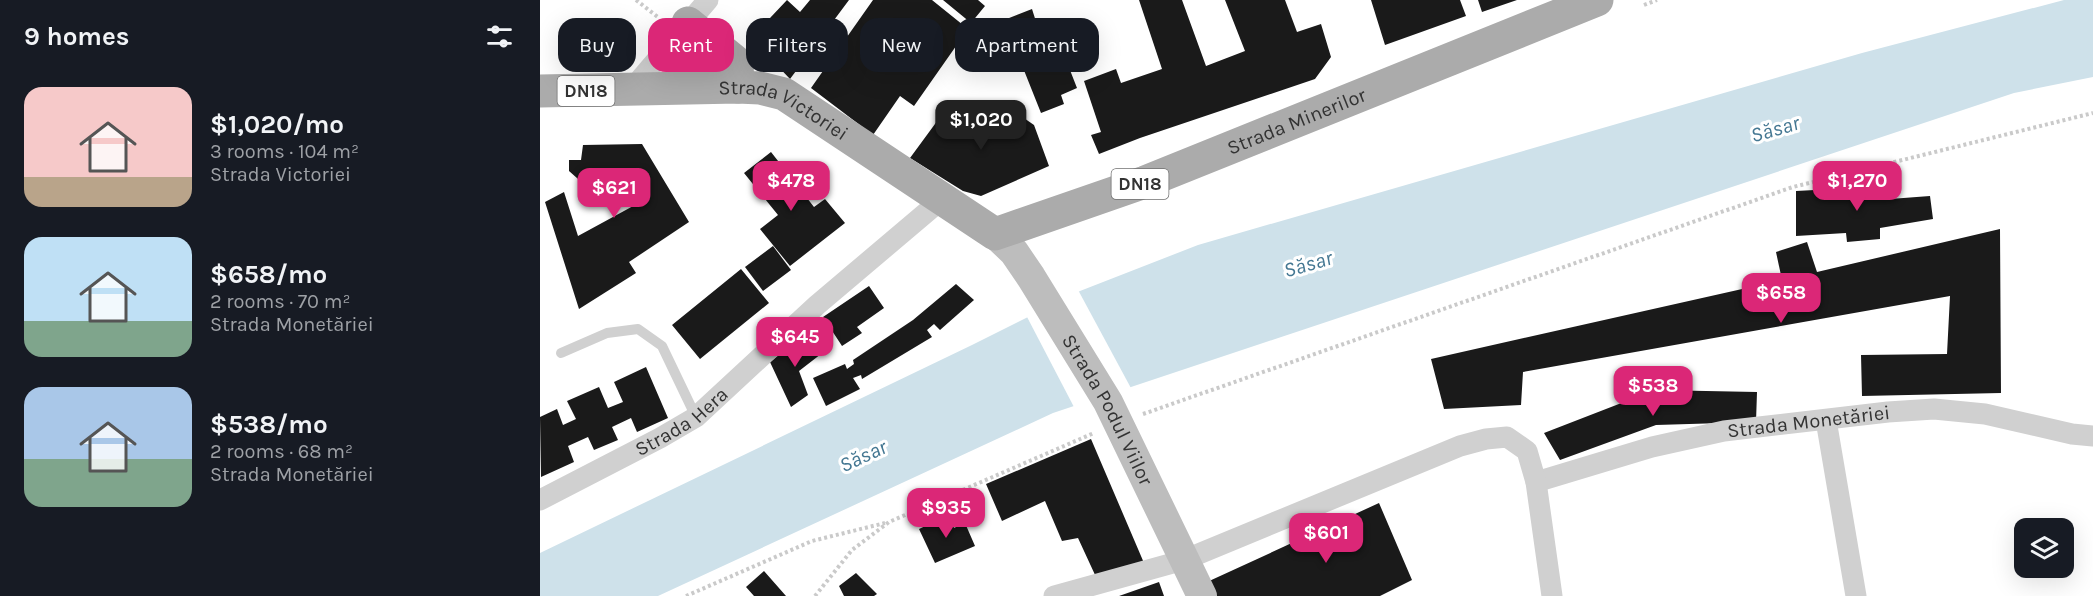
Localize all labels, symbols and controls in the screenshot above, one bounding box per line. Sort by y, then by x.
chip: Buy [558,18,636,72]
chip: Rent [648,18,734,72]
chip: Filters [746,18,848,72]
chip: New [860,18,943,72]
chip: Apartment [955,18,1099,72]
icon: filters [483,20,516,53]
text: 9 homes [24,21,130,52]
street label: Strada Victoriei [718,75,853,145]
road number: DN18 [558,76,614,106]
street label: Strada Minerilor [1224,82,1370,159]
pin: $1,020 [932,100,1030,151]
text: $1,020 [949,108,1013,131]
text: $1,020/mo [210,109,344,140]
water label: Săsar [1748,110,1803,147]
icon: home [72,111,144,183]
text: 3 rooms · 104 m² [210,140,359,163]
pin: $478 [755,161,827,212]
pin: $1,270 [1808,161,1906,212]
text: Strada Victoriei [210,163,351,186]
pin: $621 [578,168,650,219]
text: $478 [767,169,815,192]
road number: DN18 [1112,169,1168,199]
text: $1,270 [1827,169,1887,192]
text: $621 [591,176,637,199]
water label: Săsar [1281,245,1336,282]
text: $658/mo [210,259,327,290]
icon: home [72,261,144,333]
pin: $658 [1745,273,1817,324]
text: $658 [1756,281,1806,304]
text: 2 rooms · 70 m² [210,290,350,313]
text: Strada Monetăriei [210,313,374,336]
pin: $645 [759,317,831,368]
text: $645 [770,325,820,348]
street label: Strada Podul Viilor [1057,330,1158,490]
pin: $538 [1617,366,1689,417]
text: $538 [1628,374,1678,397]
street label: Strada Hera [631,382,732,461]
street label: Strada Monetăriei [1726,400,1891,442]
text: $538/mo [210,409,328,440]
icon: home [72,411,144,483]
water label: Săsar [835,434,891,477]
text: 2 rooms · 68 m² [210,440,353,463]
text: Strada Monetăriei [210,463,374,486]
pin: $935 [910,488,982,539]
text: $935 [921,496,971,519]
pin: $601 [1290,513,1362,564]
map controls [2014,518,2074,578]
button: layers [2014,518,2074,578]
text: $601 [1303,521,1349,544]

